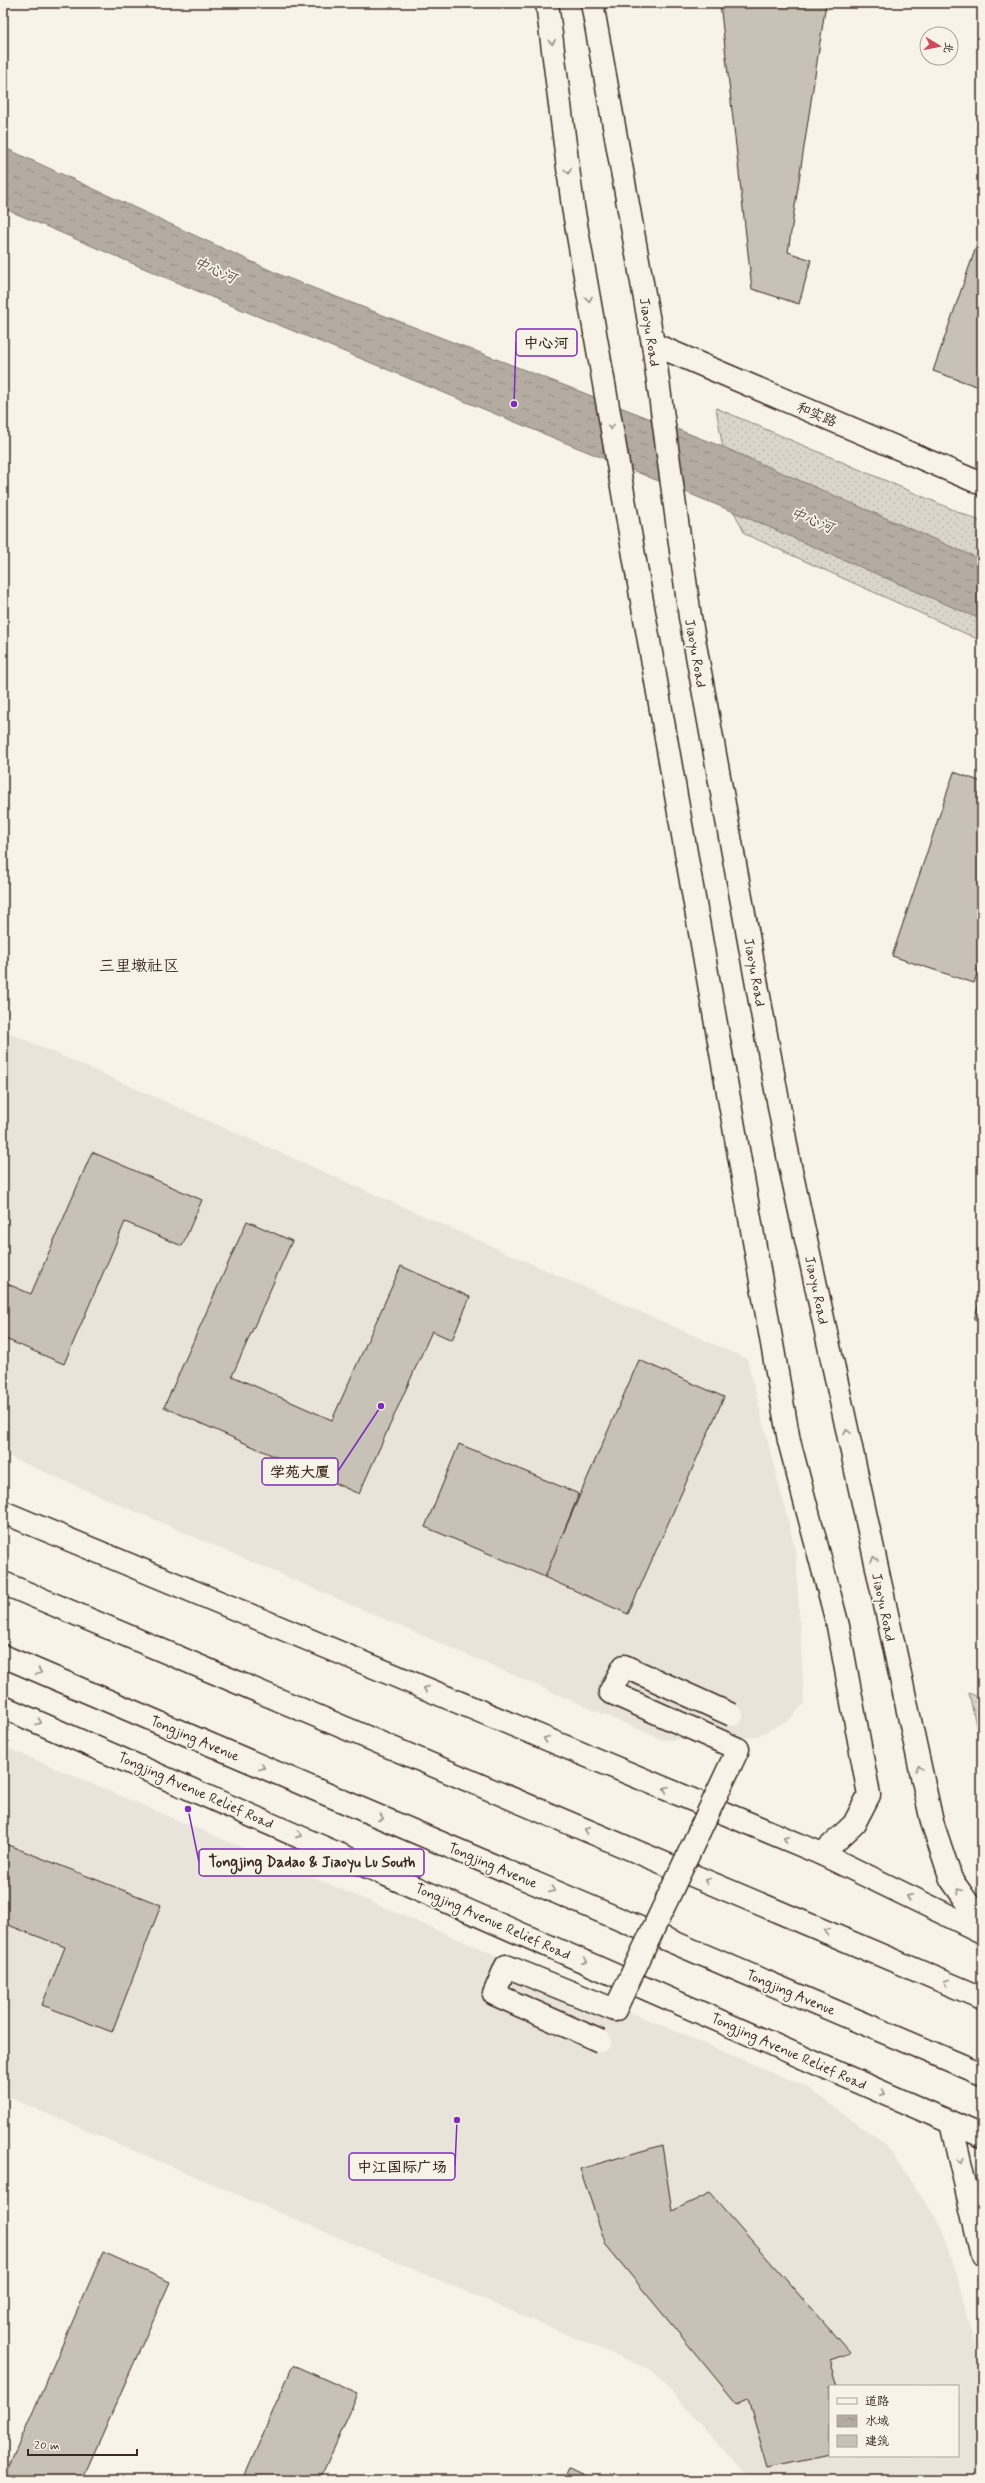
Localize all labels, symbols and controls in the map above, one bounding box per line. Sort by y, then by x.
north arrow [919,26,959,66]
one-way arrow [547,39,556,45]
text: 北 [940,41,956,54]
one-way arrow [563,168,572,174]
water label: 中心河 [190,253,242,290]
one-way arrow [584,296,593,302]
street label: Jiaoyu Road [635,296,663,368]
callout: 中心河 [516,329,577,356]
text: 中心河 [523,334,569,354]
street label: 和实路 [794,398,839,431]
one-way arrow [606,424,615,430]
water label: 中心河 [787,503,839,540]
street label: Jiaoyu Road [680,617,710,689]
street label: Jiaoyu Road [739,936,769,1008]
district label: 三里墩社区 [99,956,179,977]
street label: Jiaoyu Road [800,1254,832,1326]
one-way arrow [843,1429,851,1435]
callout: 学苑大厦 [262,1458,338,1485]
text: 学苑大厦 [270,1463,330,1483]
one-way arrow [870,1556,879,1562]
street label: Jiaoyu Road [867,1571,899,1643]
one-way arrow [35,1667,42,1675]
one-way arrow [423,1686,431,1694]
street label: Tongjing Avenue [147,1712,242,1767]
one-way arrow [34,1717,42,1725]
one-way arrow [543,1736,551,1744]
street label: Tongjing Avenue Relief Road [115,1748,276,1834]
one-way arrow [258,1762,265,1770]
one-way arrow [916,1765,924,1772]
one-way arrow [663,1786,671,1794]
one-way arrow [378,1813,385,1821]
one-way arrow [584,1827,592,1835]
one-way arrow [295,1830,303,1838]
one-way arrow [783,1836,791,1844]
street label: Tongjing Avenue [445,1839,540,1894]
callout: Tongjing Dadao & Jiaoyu Lu South [199,1849,424,1876]
text: Tongjing Dadao & Jiaoyu Lu South [209,1853,416,1875]
one-way arrow [704,1877,711,1885]
street label: Tongjing Avenue Relief Road [412,1879,573,1965]
one-way arrow [549,1886,556,1894]
one-way arrow [957,1889,964,1896]
one-way arrow [906,1894,914,1902]
one-way arrow [823,1928,830,1936]
one-way arrow [580,1956,588,1964]
street label: Tongjing Avenue [743,1966,838,2021]
one-way arrow [943,1979,951,1987]
street label: Tongjing Avenue Relief Road [708,2009,869,2095]
one-way arrow [879,2088,886,2096]
callout: 中江国际广场 [349,2153,455,2180]
one-way arrow [955,2157,963,2164]
text: 中江国际广场 [357,2158,447,2178]
legend [829,2385,959,2457]
text: 道路 [865,2394,889,2410]
text: 水域 [865,2414,889,2430]
scale bar [28,2431,137,2457]
text: 建筑 [865,2434,889,2450]
text: 20 m [34,2438,60,2454]

